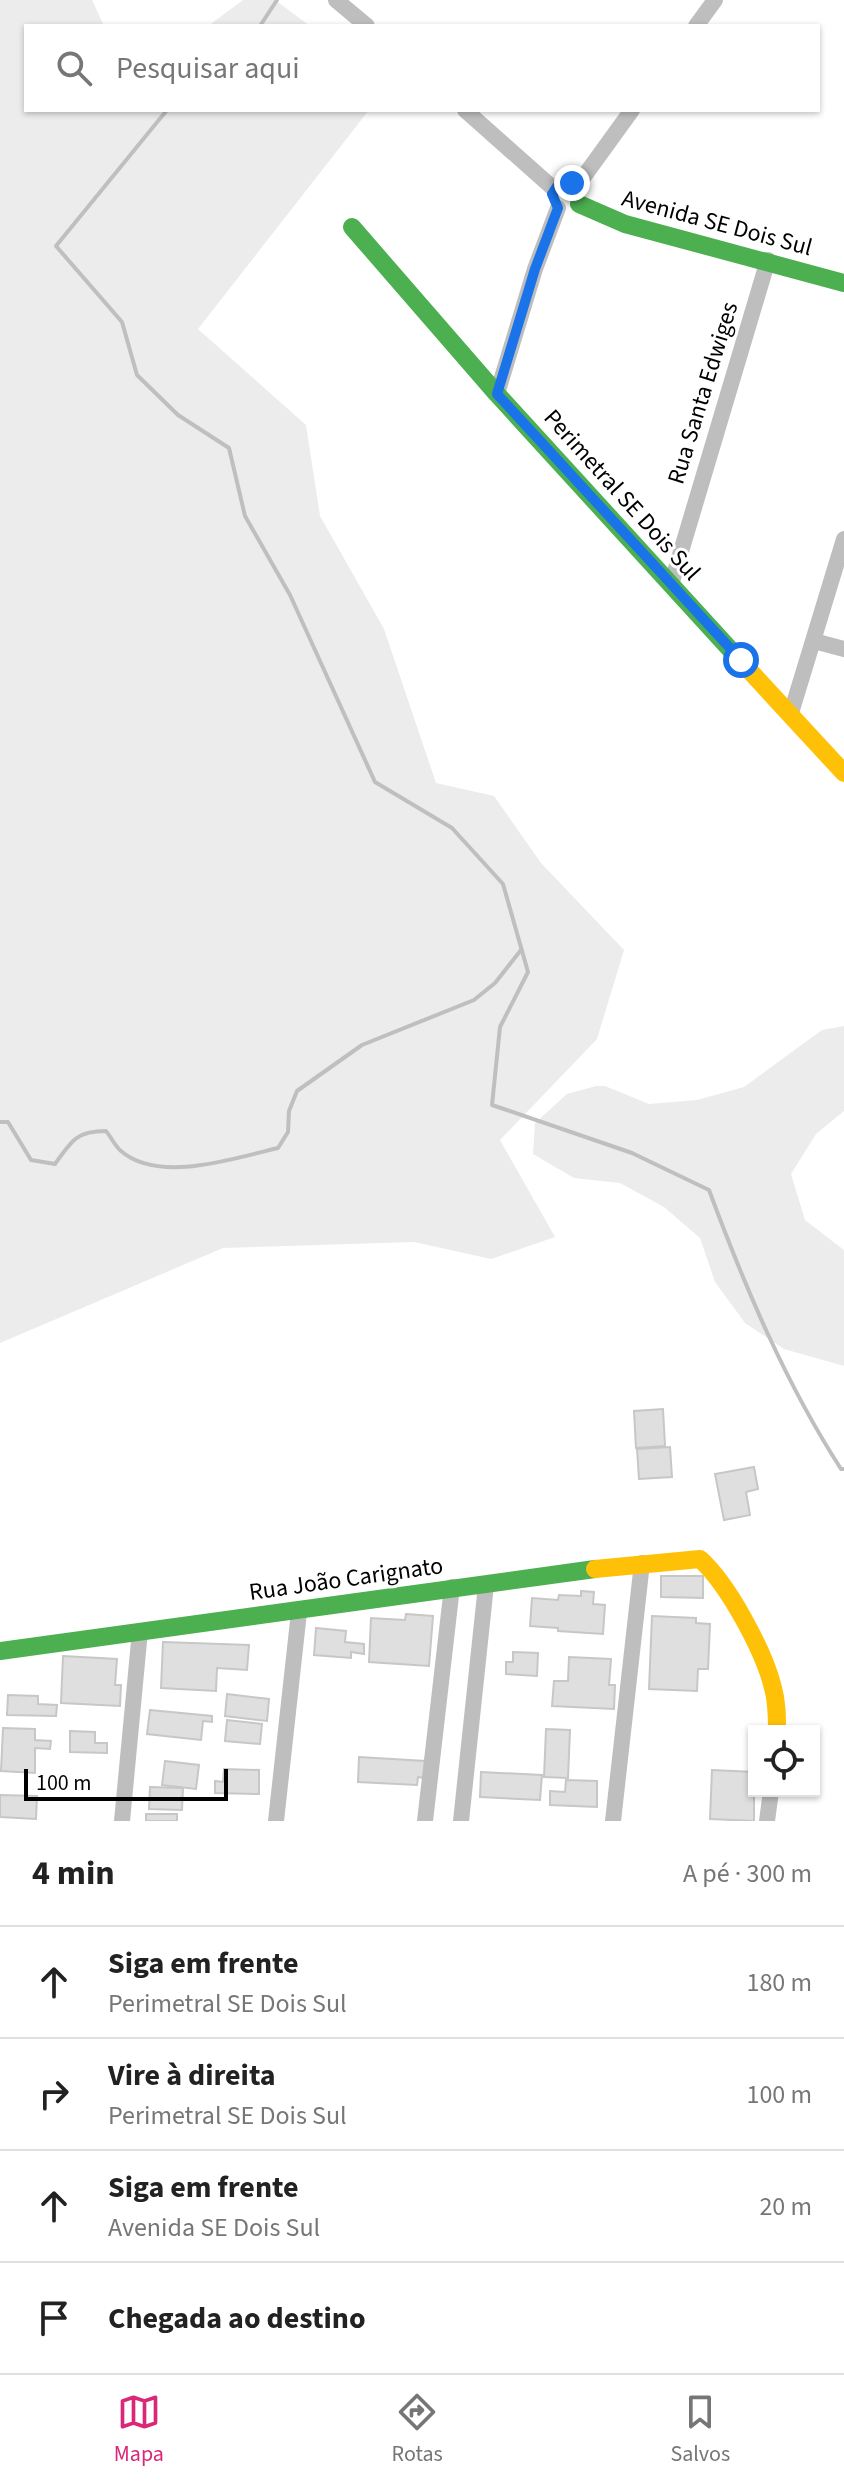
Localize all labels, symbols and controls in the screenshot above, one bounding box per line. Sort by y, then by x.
search box [24,24,820,112]
icon: search [52,46,96,90]
text: Pesquisar aqui [116,47,300,90]
route end [554,165,590,201]
street label: Avenida SE Dois Sul [618,181,816,265]
street label: Rua Santa Edwiges [659,298,747,488]
street label: Perimetral SE Dois Sul [535,401,709,589]
route start [723,642,759,678]
street label: Rua João Carignato [247,1548,445,1610]
map controls [748,1725,820,1797]
button: locate [748,1725,820,1797]
scale bar [24,1765,228,1801]
text: 100 m [36,1767,91,1799]
text: 4 min [32,1849,115,1898]
text: A pé · 300 m [683,1855,812,1892]
text: Siga em frente [108,1942,299,1985]
icon: ahead [32,1960,76,2004]
text: 180 m [746,1964,812,2001]
text: Perimetral SE Dois Sul [108,1985,347,2022]
text: Vire à direita [108,2054,276,2097]
icon: right [32,2072,76,2116]
text: 100 m [746,2076,812,2113]
text: Perimetral SE Dois Sul [108,2097,347,2134]
text: Siga em frente [108,2166,299,2209]
icon: ahead [32,2184,76,2228]
text: 20 m [759,2188,812,2225]
text: Avenida SE Dois Sul [108,2209,320,2246]
icon: arrive [32,2296,76,2340]
text: Chegada ao destino [108,2297,366,2340]
tab: Mapa [114,2390,164,2470]
tab: Rotas [392,2390,443,2470]
tab: Salvos [670,2390,730,2470]

